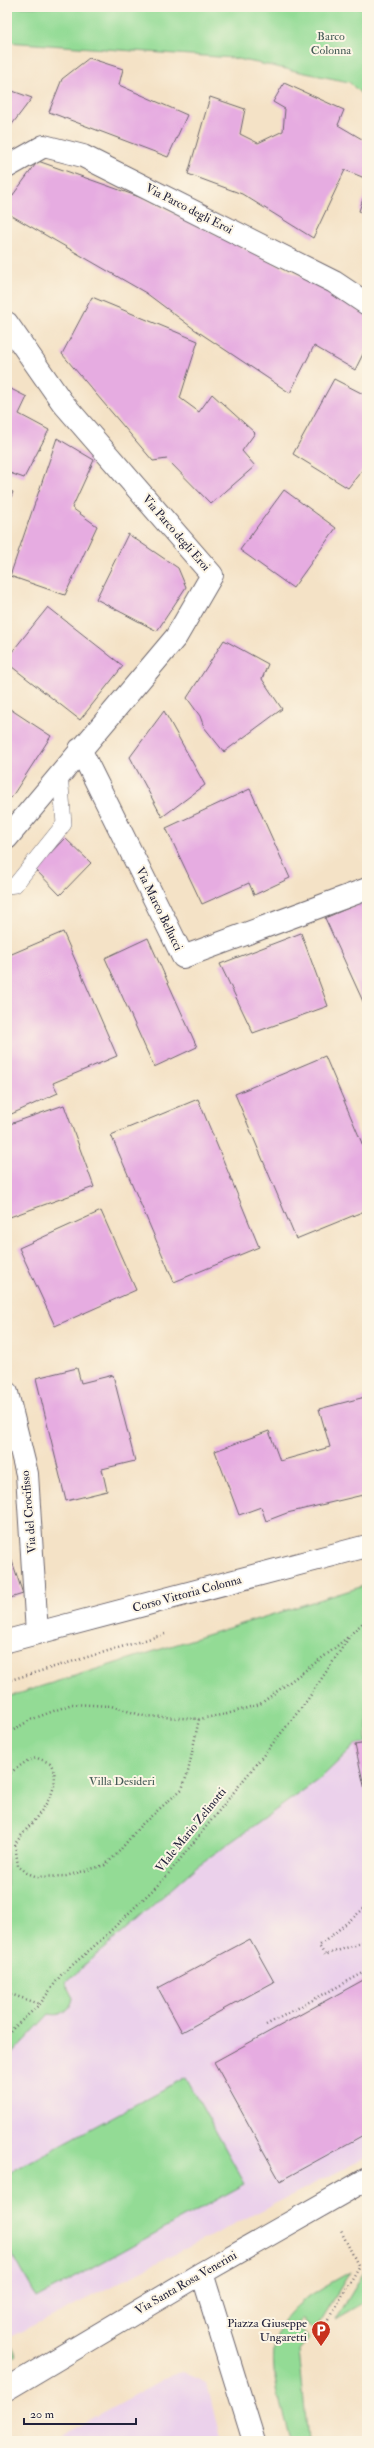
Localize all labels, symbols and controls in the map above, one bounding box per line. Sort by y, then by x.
park label: Barco Colonna [311,29,352,58]
street label: Via Parco degli Eroi [143,181,235,237]
street label: Via Parco degli Eroi [139,492,213,574]
street label: Via Marco Bellucci [132,865,186,953]
street label: Via del Crocifisso [18,1470,40,1554]
street label: Corso Vittoria Colonna [131,1572,244,1616]
park label: Villa Desideri [89,1774,155,1789]
street label: VIale Mario Zelinotti [152,1785,230,1875]
street label: Via Santa Rosa Venerini [133,2248,239,2318]
place label: Piazza Giuseppe Ungaretti [227,2316,307,2345]
parking icon: Piazza Giuseppe Ungaretti [310,2319,332,2347]
scale bar [24,2400,136,2426]
text: 20 m [30,2407,55,2422]

